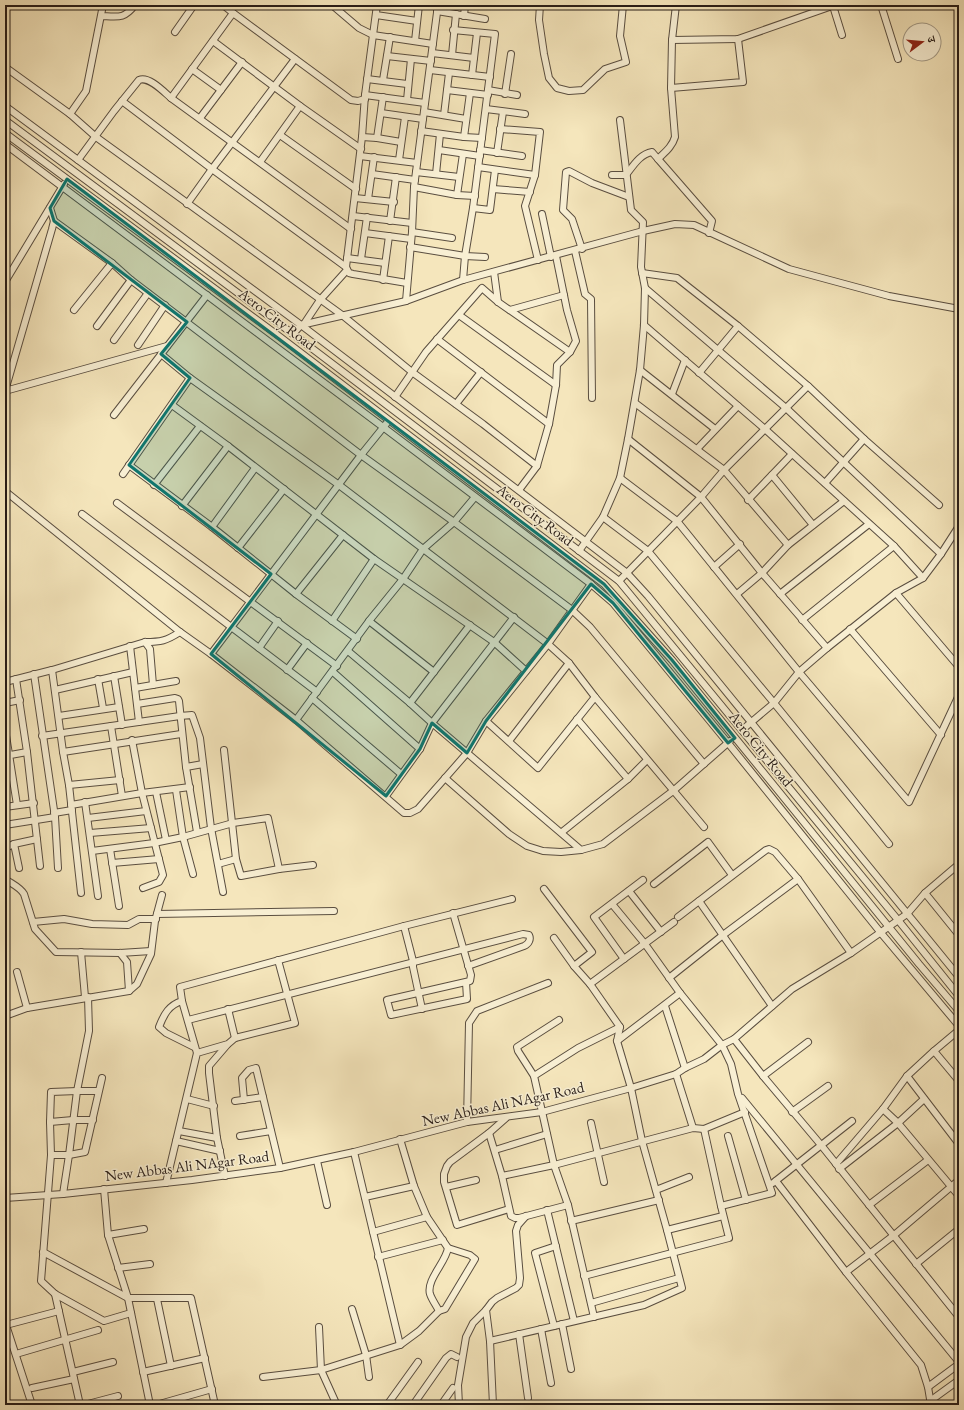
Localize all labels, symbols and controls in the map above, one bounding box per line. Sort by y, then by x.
north arrow [902,22,942,62]
text: उ [924,34,939,45]
street label: Aero City Road [234,283,320,354]
street label: Aero City Road [492,479,578,550]
street label: Aero City Road [725,706,798,791]
street label: New Abbas Ali NAgar Road [420,1077,586,1130]
street label: New Abbas Ali NAgar Road [104,1146,270,1185]

